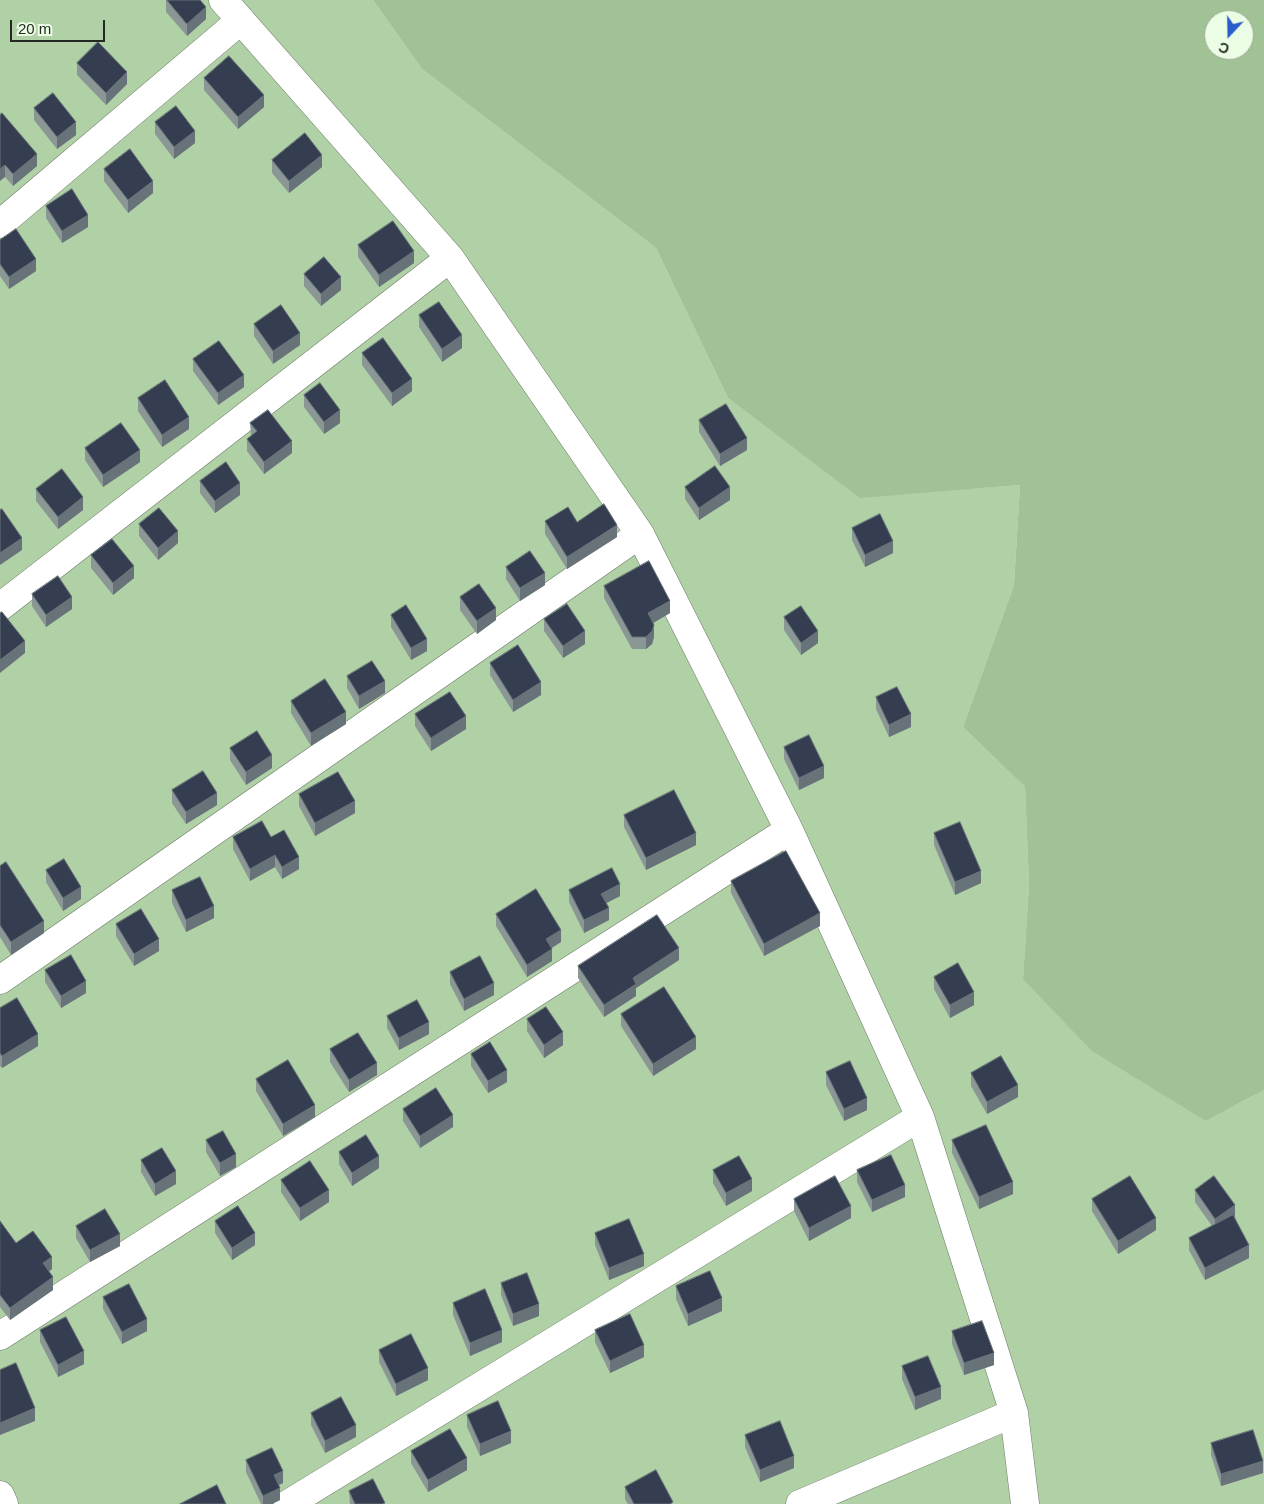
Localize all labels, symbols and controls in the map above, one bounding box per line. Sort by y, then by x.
scale bar [12,10,108,42]
north arrow [1204,10,1254,60]
text: 20 m [18,20,51,37]
text: С [1216,39,1232,57]

